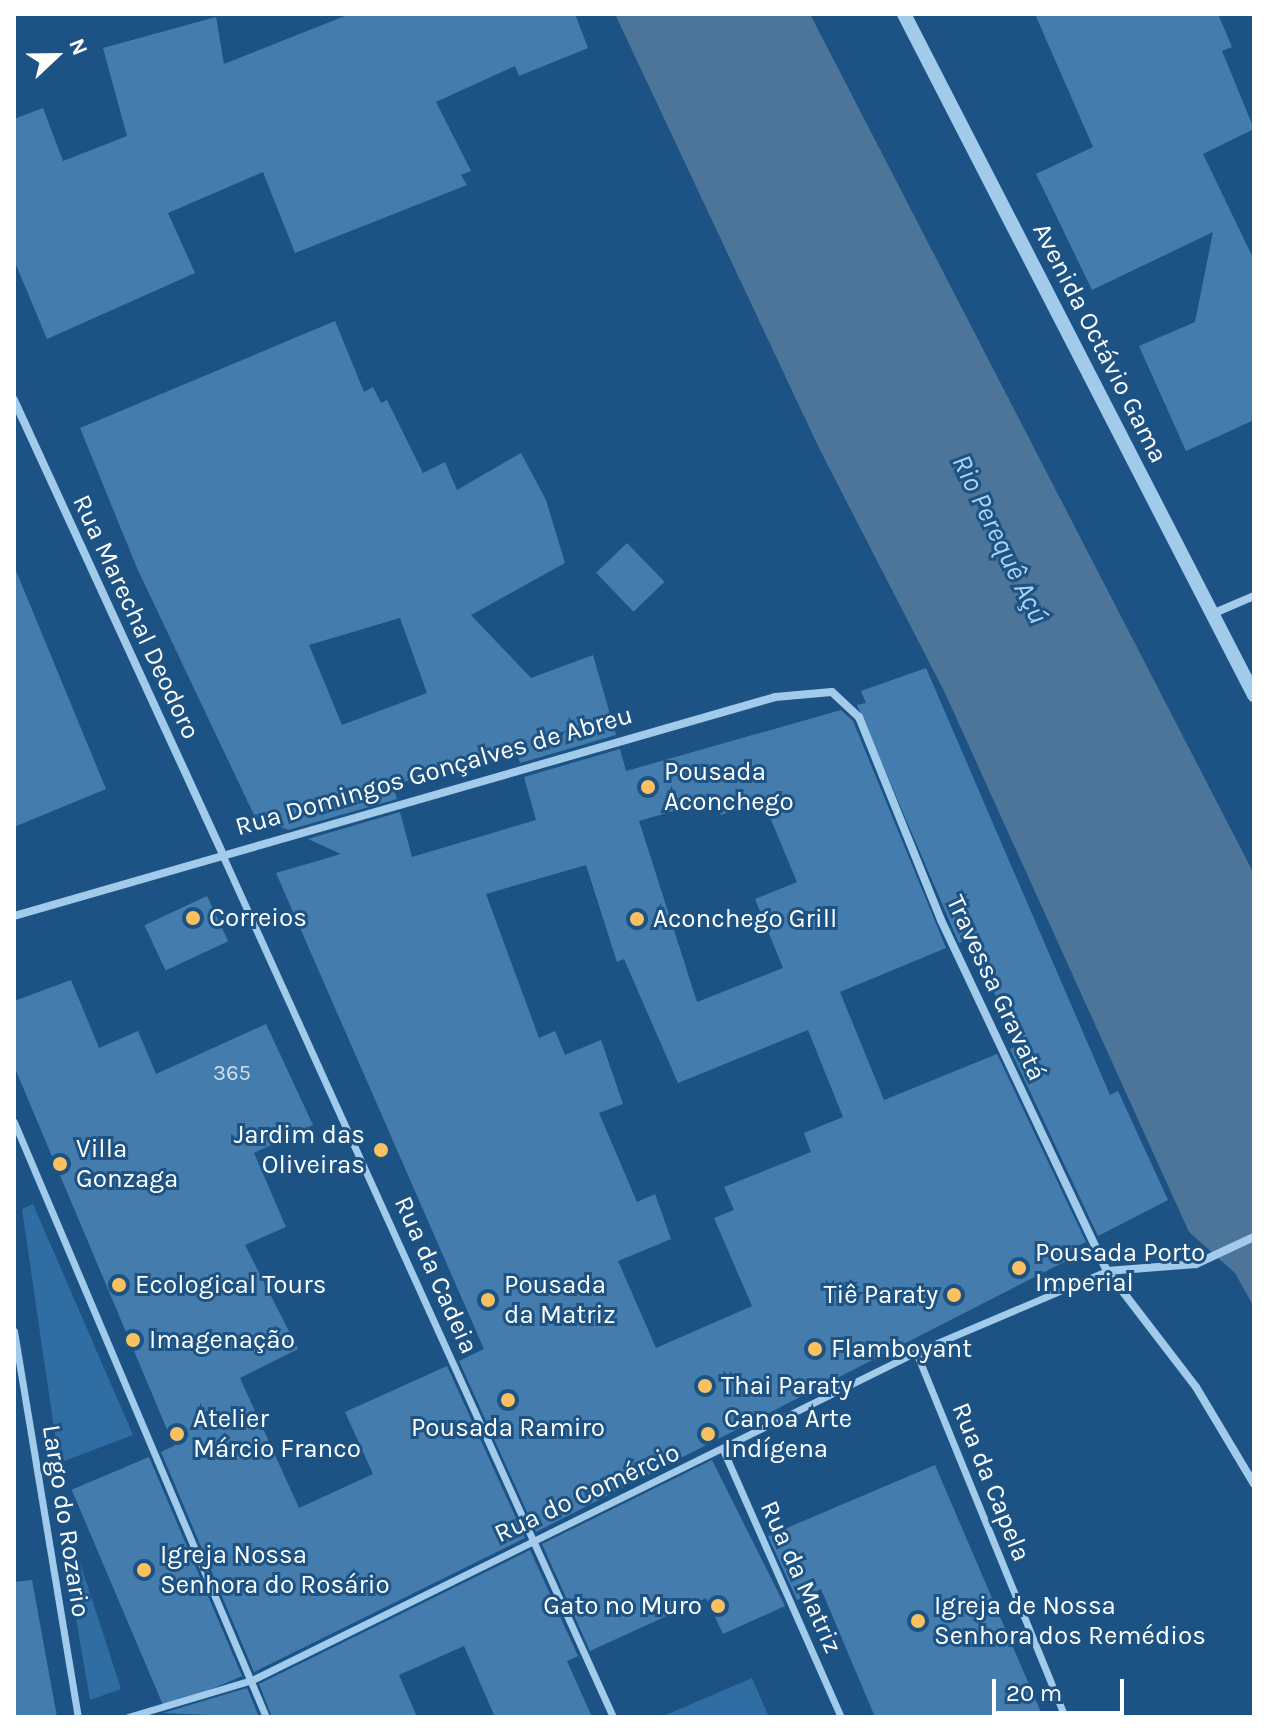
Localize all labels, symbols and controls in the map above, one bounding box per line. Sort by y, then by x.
north arrow [16,16,96,96]
text: N [63,35,93,59]
street label: Avenida Octávio Gama [1026,218,1174,468]
water label: Rio Perequê Açú [945,449,1055,629]
street label: Rua Marechal Deodoro [66,490,206,744]
street label: Rua Domingos Gonçalves de Abreu [232,699,636,843]
place label: Pousada Aconchego [664,756,794,818]
marker: Pousada Aconchego [639,778,657,796]
street label: Travessa Gravatá [939,890,1053,1086]
place label: Correios [209,902,307,934]
place label: Aconchego Grill [653,903,837,935]
marker: Correios [184,909,202,927]
marker: Aconchego Grill [628,910,646,928]
house number: 365 [213,1061,251,1087]
place label: Jardim das Oliveiras [234,1119,365,1180]
place label: Villa Gonzaga [76,1133,178,1194]
marker: Jardim das Oliveiras [372,1141,390,1159]
marker: Villa Gonzaga [51,1155,69,1173]
street label: Rua da Cadeia [387,1191,485,1359]
place label: Pousada Porto Imperial [1035,1237,1205,1298]
marker: Pousada Porto Imperial [1010,1259,1028,1277]
place label: Ecological Tours [135,1269,326,1301]
place label: Pousada da Matriz [504,1269,615,1330]
marker: Ecological Tours [110,1276,128,1294]
place label: Tiê Paraty [823,1279,938,1311]
marker: Tiê Paraty [945,1286,963,1304]
marker: Pousada da Matriz [479,1291,497,1309]
place label: Imagenação [149,1324,295,1356]
marker: Imagenação [124,1331,142,1349]
place label: Flamboyant [831,1333,972,1365]
marker: Flamboyant [806,1340,824,1358]
place label: Thai Paraty [721,1370,852,1402]
marker: Thai Paraty [696,1377,714,1395]
marker: Pousada Ramiro [499,1391,517,1409]
street label: Rua da Capela [945,1398,1037,1566]
place label: Atelier Márcio Franco [193,1403,361,1464]
place label: Canoa Arte Indígena [724,1403,852,1464]
place label: Pousada Ramiro [411,1412,605,1444]
street label: Largo do Rozario [35,1423,97,1619]
marker: Atelier Márcio Franco [168,1425,186,1443]
marker: Canoa Arte Indígena [699,1425,717,1443]
street label: Rua do Comércio [490,1436,684,1550]
street label: Rua da Matriz [753,1496,849,1658]
place label: Igreja Nossa Senhora do Rosário [160,1539,390,1600]
marker: Igreja Nossa Senhora do Rosário [135,1561,153,1579]
place label: Gato no Muro [543,1590,702,1622]
place label: Igreja de Nossa Senhora dos Remédios [934,1590,1206,1652]
marker: Gato no Muro [709,1597,727,1615]
marker: Igreja de Nossa Senhora dos Remédios [909,1612,927,1630]
scale bar [996,1663,1128,1713]
text: 20 m [1006,1679,1062,1707]

